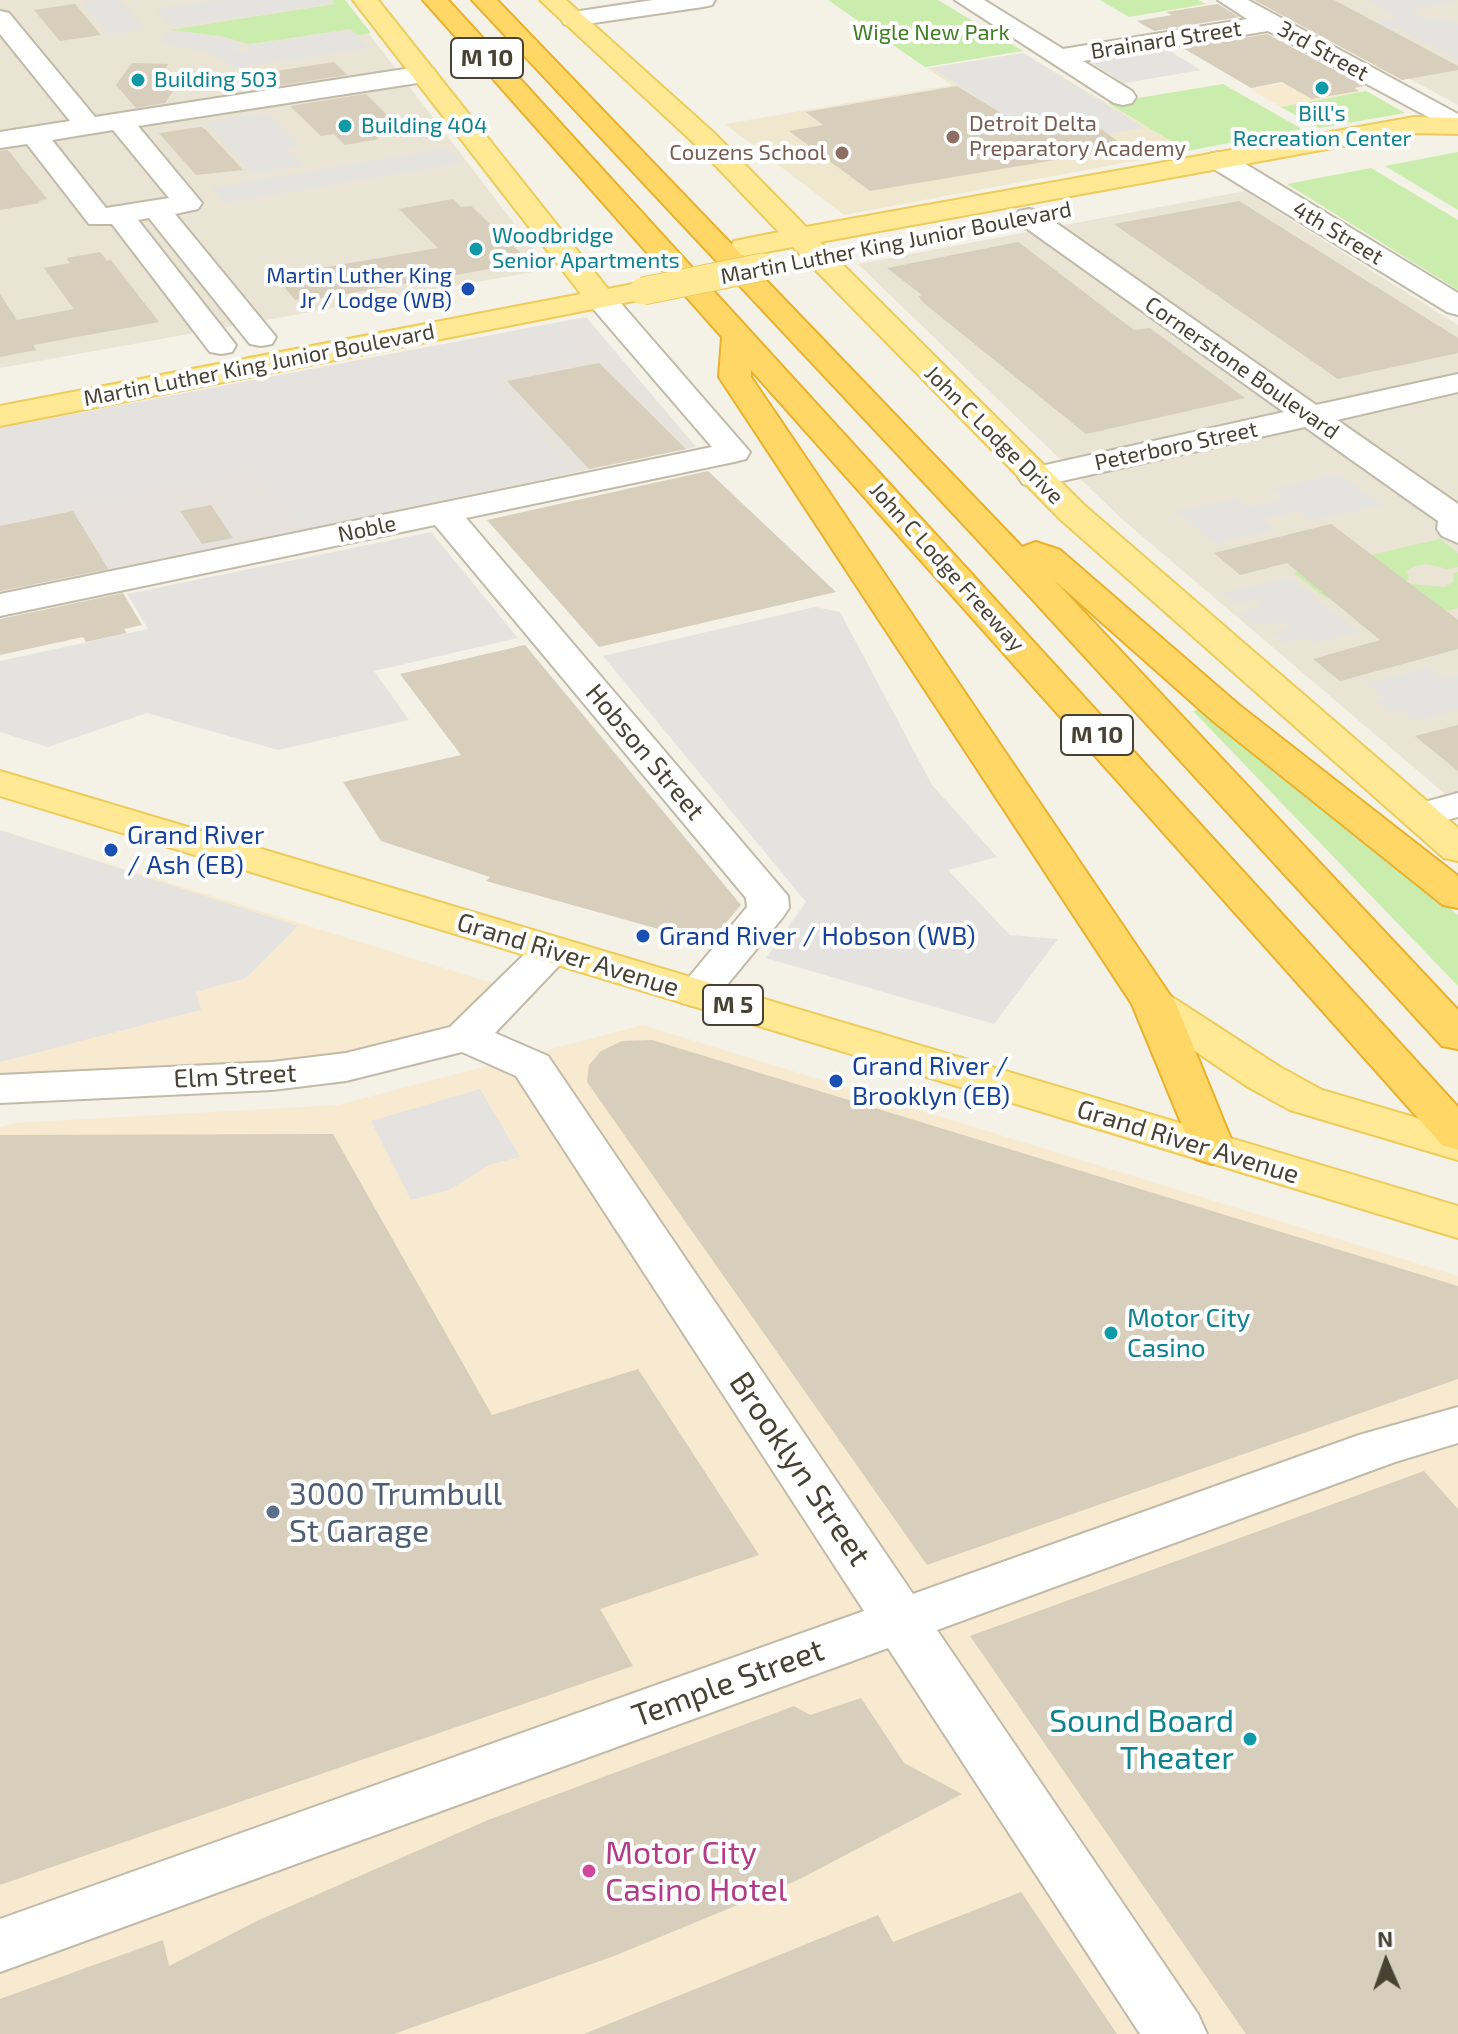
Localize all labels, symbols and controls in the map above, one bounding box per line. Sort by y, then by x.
street label: Brainard Street [1089,15,1243,65]
street label: 3rd Street [1273,15,1373,87]
park label: Wigle New Park [852,20,1010,46]
road number: M 10 [451,38,523,78]
place label: Building 503 [154,67,277,93]
marker: Building 503 [129,71,147,89]
marker: Bill's Recreation Center [1313,79,1331,97]
place label: Bill's Recreation Center [1233,101,1411,152]
place label: Detroit Delta Preparatory Academy [969,111,1186,162]
place label: Building 404 [361,113,488,139]
marker: Building 404 [336,117,354,135]
marker: Detroit Delta Preparatory Academy [944,128,962,146]
place label: Couzens School [669,140,826,166]
marker: Couzens School [833,144,851,162]
street label: Martin Luther King Junior Boulevard [718,196,1074,290]
street label: 4th Street [1288,196,1388,270]
place label: Woodbridge Senior Apartments [492,223,680,274]
marker: Woodbridge Senior Apartments [467,240,485,258]
place label: Martin Luther King Jr / Lodge (WB) [266,263,452,314]
marker: Martin Luther King Jr / Lodge (WB) [459,280,477,298]
street label: Cornerstone Boulevard [1140,291,1344,445]
street label: Martin Luther King Junior Boulevard [81,318,437,412]
street label: John C Lodge Drive [919,360,1069,510]
street label: Peterboro Street [1092,416,1260,476]
street label: John C Lodge Freeway [864,477,1030,657]
street label: Noble [335,510,399,548]
street label: Hobson Street [579,678,711,826]
road number: M 10 [1061,715,1133,755]
place label: Grand River / Ash (EB) [127,819,264,880]
marker: Grand River / Ash (EB) [102,841,120,859]
street label: Grand River Avenue [453,906,683,1004]
place label: Grand River / Hobson (WB) [659,920,976,952]
marker: Grand River / Hobson (WB) [634,927,652,945]
road number: M 5 [703,985,763,1025]
place label: Grand River / Brooklyn (EB) [852,1050,1010,1112]
street label: Elm Street [173,1057,297,1095]
marker: Grand River / Brooklyn (EB) [827,1072,845,1090]
street label: Grand River Avenue [1073,1093,1303,1191]
place label: Motor City Casino [1127,1302,1250,1364]
marker: Motor City Casino [1102,1324,1120,1342]
street label: Brooklyn Street [721,1365,879,1573]
place label: 3000 Trumbull St Garage [289,1475,502,1550]
marker: 3000 Trumbull St Garage [264,1503,282,1521]
street label: Temple Street [627,1630,829,1736]
place label: Sound Board Theater [1049,1702,1234,1777]
marker: Sound Board Theater [1241,1730,1259,1748]
place label: Motor City Casino Hotel [605,1834,787,1909]
marker: Motor City Casino Hotel [580,1862,598,1880]
north arrow [1346,1922,1426,2002]
text: N [1377,1925,1394,1951]

